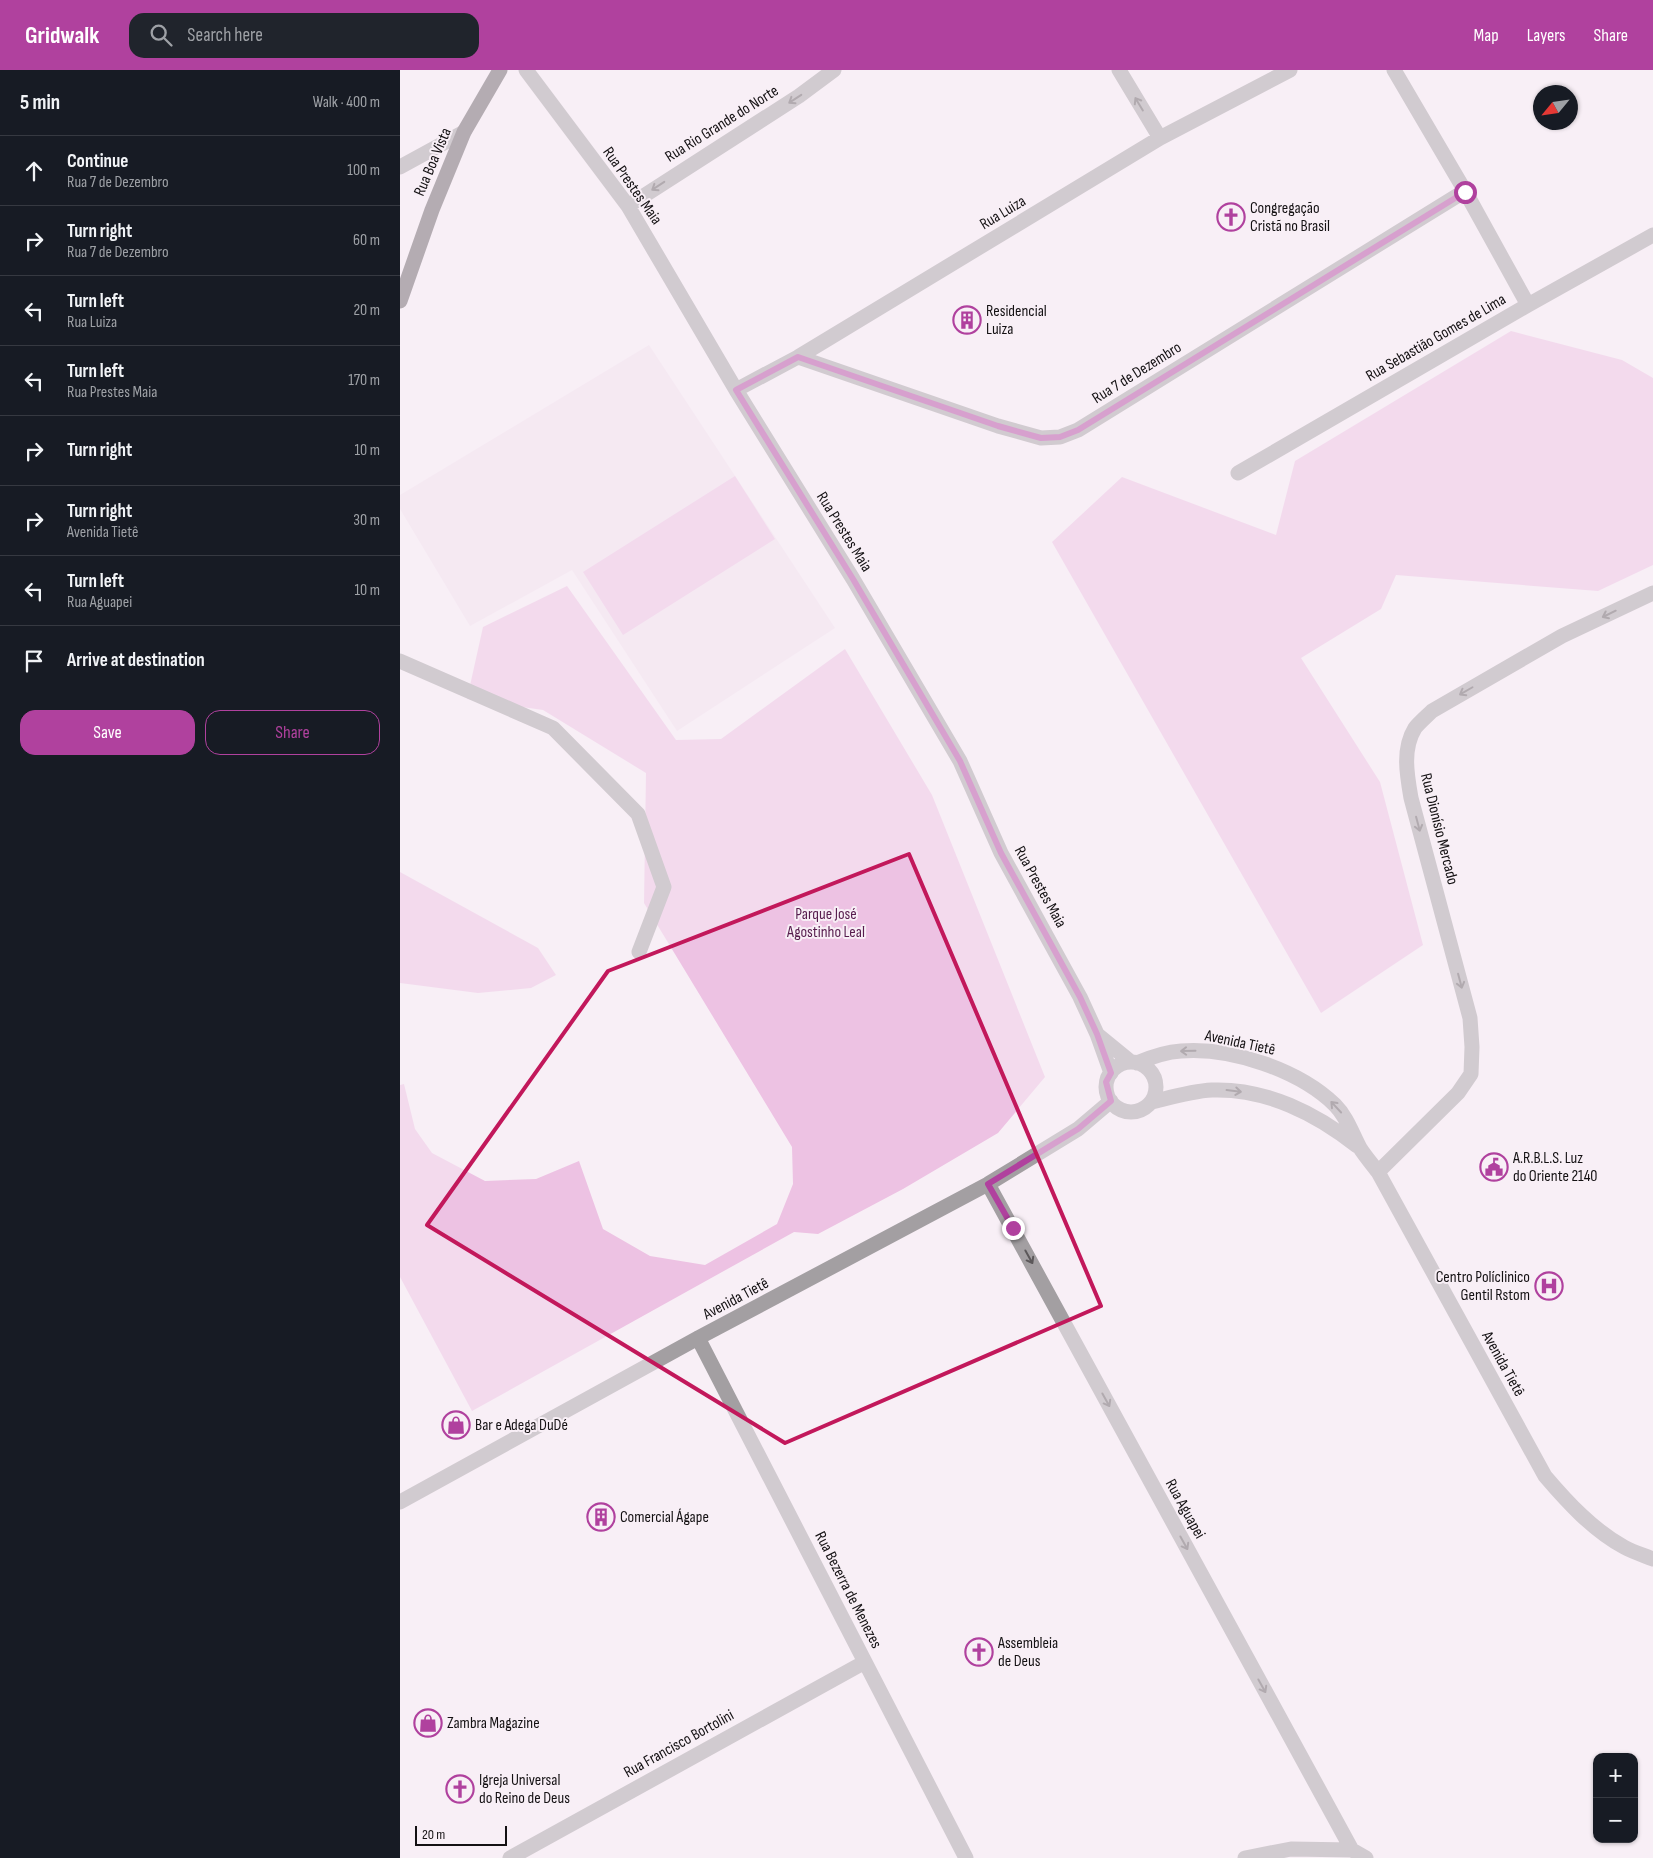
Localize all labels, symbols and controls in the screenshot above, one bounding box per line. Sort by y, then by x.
search box [129,13,479,58]
text: Gridwalk [25,21,99,50]
icon: search [147,21,175,49]
text: Search here [187,24,263,47]
text: Map [1474,25,1499,46]
text: Layers [1527,25,1566,46]
text: Share [1594,25,1628,46]
street label: Rua Rio Grande do Norte [662,82,782,166]
north arrow [1533,85,1578,130]
text: 5 min [20,90,60,115]
text: Walk · 400 m [313,93,380,112]
one-way arrow [788,94,802,104]
one-way arrow [1134,98,1144,112]
street label: Rua Boa Vista [410,125,456,199]
street label: Rua Prestes Maia [598,144,666,228]
text: Continue [67,150,128,173]
icon: ahead [20,157,48,185]
text: 100 m [347,161,380,180]
text: Rua 7 de Dezembro [67,173,169,192]
one-way arrow [651,181,665,191]
route start [1454,181,1477,204]
street label: Rua Luiza [977,192,1029,234]
place label: Congregação Cristã no Brasil [1250,199,1330,236]
church icon: Congregação Cristã no Brasil [1216,202,1246,232]
text: Turn right [67,220,132,243]
icon: right [20,227,48,255]
text: 60 m [353,231,380,250]
text: Rua 7 de Dezembro [67,243,169,262]
text: Turn left [67,290,124,313]
street label: Rua Sebastião Gomes de Lima [1363,290,1509,386]
icon: left [20,297,48,325]
text: 20 m [353,301,380,320]
place label: Residencial Luiza [986,302,1047,339]
building icon: Residencial Luiza [952,305,982,335]
text: Rua Luiza [67,313,117,332]
street label: Rua 7 de Dezembro [1089,338,1185,408]
text: Turn left [67,360,124,383]
icon: left [20,367,48,395]
text: 170 m [348,371,380,390]
text: Rua Prestes Maia [67,383,157,402]
icon: right [20,437,48,465]
text: Turn right [67,439,132,462]
text: 10 m [354,441,380,460]
street label: Rua Prestes Maia [812,489,876,575]
text: Turn right [67,500,132,523]
icon: right [20,507,48,535]
text: 30 m [353,511,380,530]
text: Avenida Tietê [67,523,138,542]
text: Turn left [67,570,124,593]
icon: left [20,577,48,605]
text: 10 m [354,581,380,600]
text: Rua Aguapei [67,593,132,612]
one-way arrow [1602,609,1617,619]
icon: arrive [20,647,48,675]
text: Arrive at destination [67,649,205,672]
one-way arrow [1460,687,1474,697]
button: Save [20,710,195,755]
button: Share [205,710,380,755]
street label: Rua Dionísio Mercado [1416,771,1462,887]
one-way arrow [1414,816,1424,832]
street label: Rua Prestes Maia [1010,843,1070,931]
park label: Parque José Agostinho Leal [786,905,865,942]
one-way arrow [1456,973,1465,989]
street label: Avenida Tietê [1202,1026,1277,1060]
one-way arrow [1180,1046,1196,1056]
one-way arrow [1226,1086,1242,1096]
one-way arrow [1330,1101,1342,1114]
place label: A.R.B.L.S. Luz do Oriente 2140 [1512,1149,1598,1186]
public building icon: A.R.B.L.S. Luz do Oriente 2140 [1479,1152,1509,1182]
route end [1002,1217,1025,1240]
one-way arrow [1024,1250,1034,1265]
place label: Centro Políclinico Gentil Rstom [1436,1268,1530,1305]
hospital icon: Centro Políclinico Gentil Rstom [1534,1271,1564,1301]
street label: Avenida Tietê [699,1274,772,1325]
street label: Avenida Tietê [1477,1327,1529,1400]
one-way arrow [1102,1392,1112,1407]
shop icon: Bar e Adega DuDé [441,1410,471,1440]
place label: Bar e Adega DuDé [475,1416,568,1435]
street label: Rua Aguapei [1161,1476,1209,1542]
building icon: Comercial Ágape [586,1502,616,1532]
place label: Comercial Ágape [620,1508,709,1527]
street label: Rua Bezerra de Menezes [810,1528,886,1652]
one-way arrow [1180,1535,1189,1550]
place label: Assembleia de Deus [997,1634,1058,1671]
church icon: Assembleia de Deus [964,1637,994,1667]
one-way arrow [1257,1678,1267,1693]
street label: Rua Francisco Bortolini [621,1706,737,1782]
shop icon: Zambra Magazine [413,1708,443,1738]
place label: Zambra Magazine [447,1714,540,1733]
map controls [1593,1753,1638,1843]
button: + [1593,1753,1638,1798]
place label: Igreja Universal do Reino de Deus [479,1771,570,1808]
church icon: Igreja Universal do Reino de Deus [445,1774,475,1804]
button: − [1593,1798,1638,1843]
scale bar [415,1823,508,1846]
text: 20 m [422,1826,445,1843]

